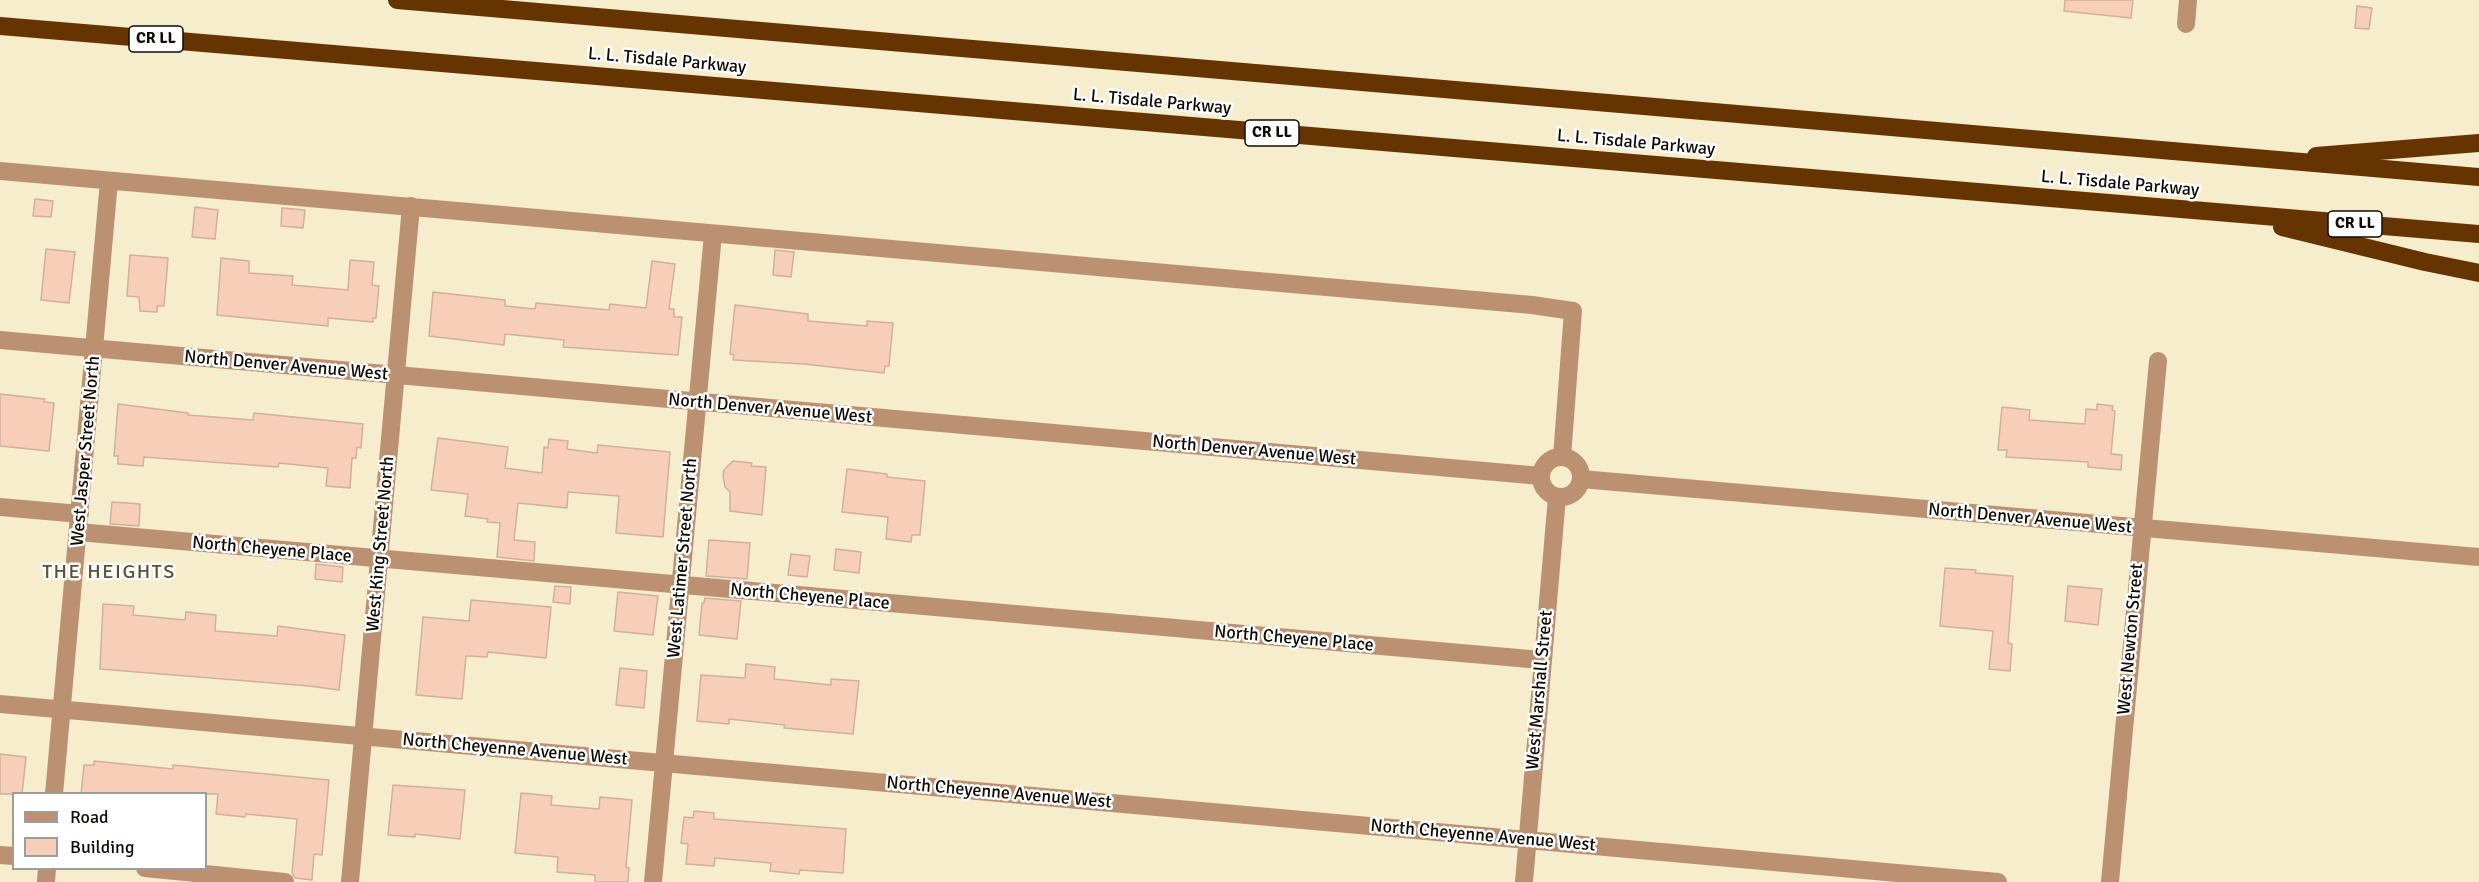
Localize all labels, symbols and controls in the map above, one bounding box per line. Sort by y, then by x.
road number: CR LL [129,26,183,52]
street label: L. L. Tisdale Parkway [587,43,747,79]
street label: L. L. Tisdale Parkway [1072,84,1232,120]
road number: CR LL [1245,120,1299,146]
street label: L. L. Tisdale Parkway [1556,125,1716,161]
street label: L. L. Tisdale Parkway [2040,166,2200,202]
road number: CR LL [2328,211,2382,237]
street label: North Denver Avenue West [183,346,389,386]
street label: West Jasper Street North [67,355,105,547]
street label: North Denver Avenue West [667,389,873,429]
street label: North Denver Avenue West [1151,431,1357,471]
street label: West King Street North [363,455,399,633]
street label: West Latimer Street North [663,457,703,659]
street label: North Denver Avenue West [1927,499,2133,539]
street label: North Cheyene Place [191,532,353,568]
district label: THE HEIGHTS [42,561,176,585]
street label: West Newton Street [2114,562,2148,716]
street label: North Cheyene Place [729,579,891,615]
street label: West Marshall Street [1522,609,1558,771]
street label: North Cheyene Place [1213,621,1375,657]
street label: North Cheyenne Avenue West [402,729,628,771]
street label: North Cheyenne Avenue West [886,772,1112,814]
legend [12,792,207,870]
text: Road [70,806,109,828]
street label: North Cheyenne Avenue West [1370,815,1596,857]
text: Building [70,836,134,858]

